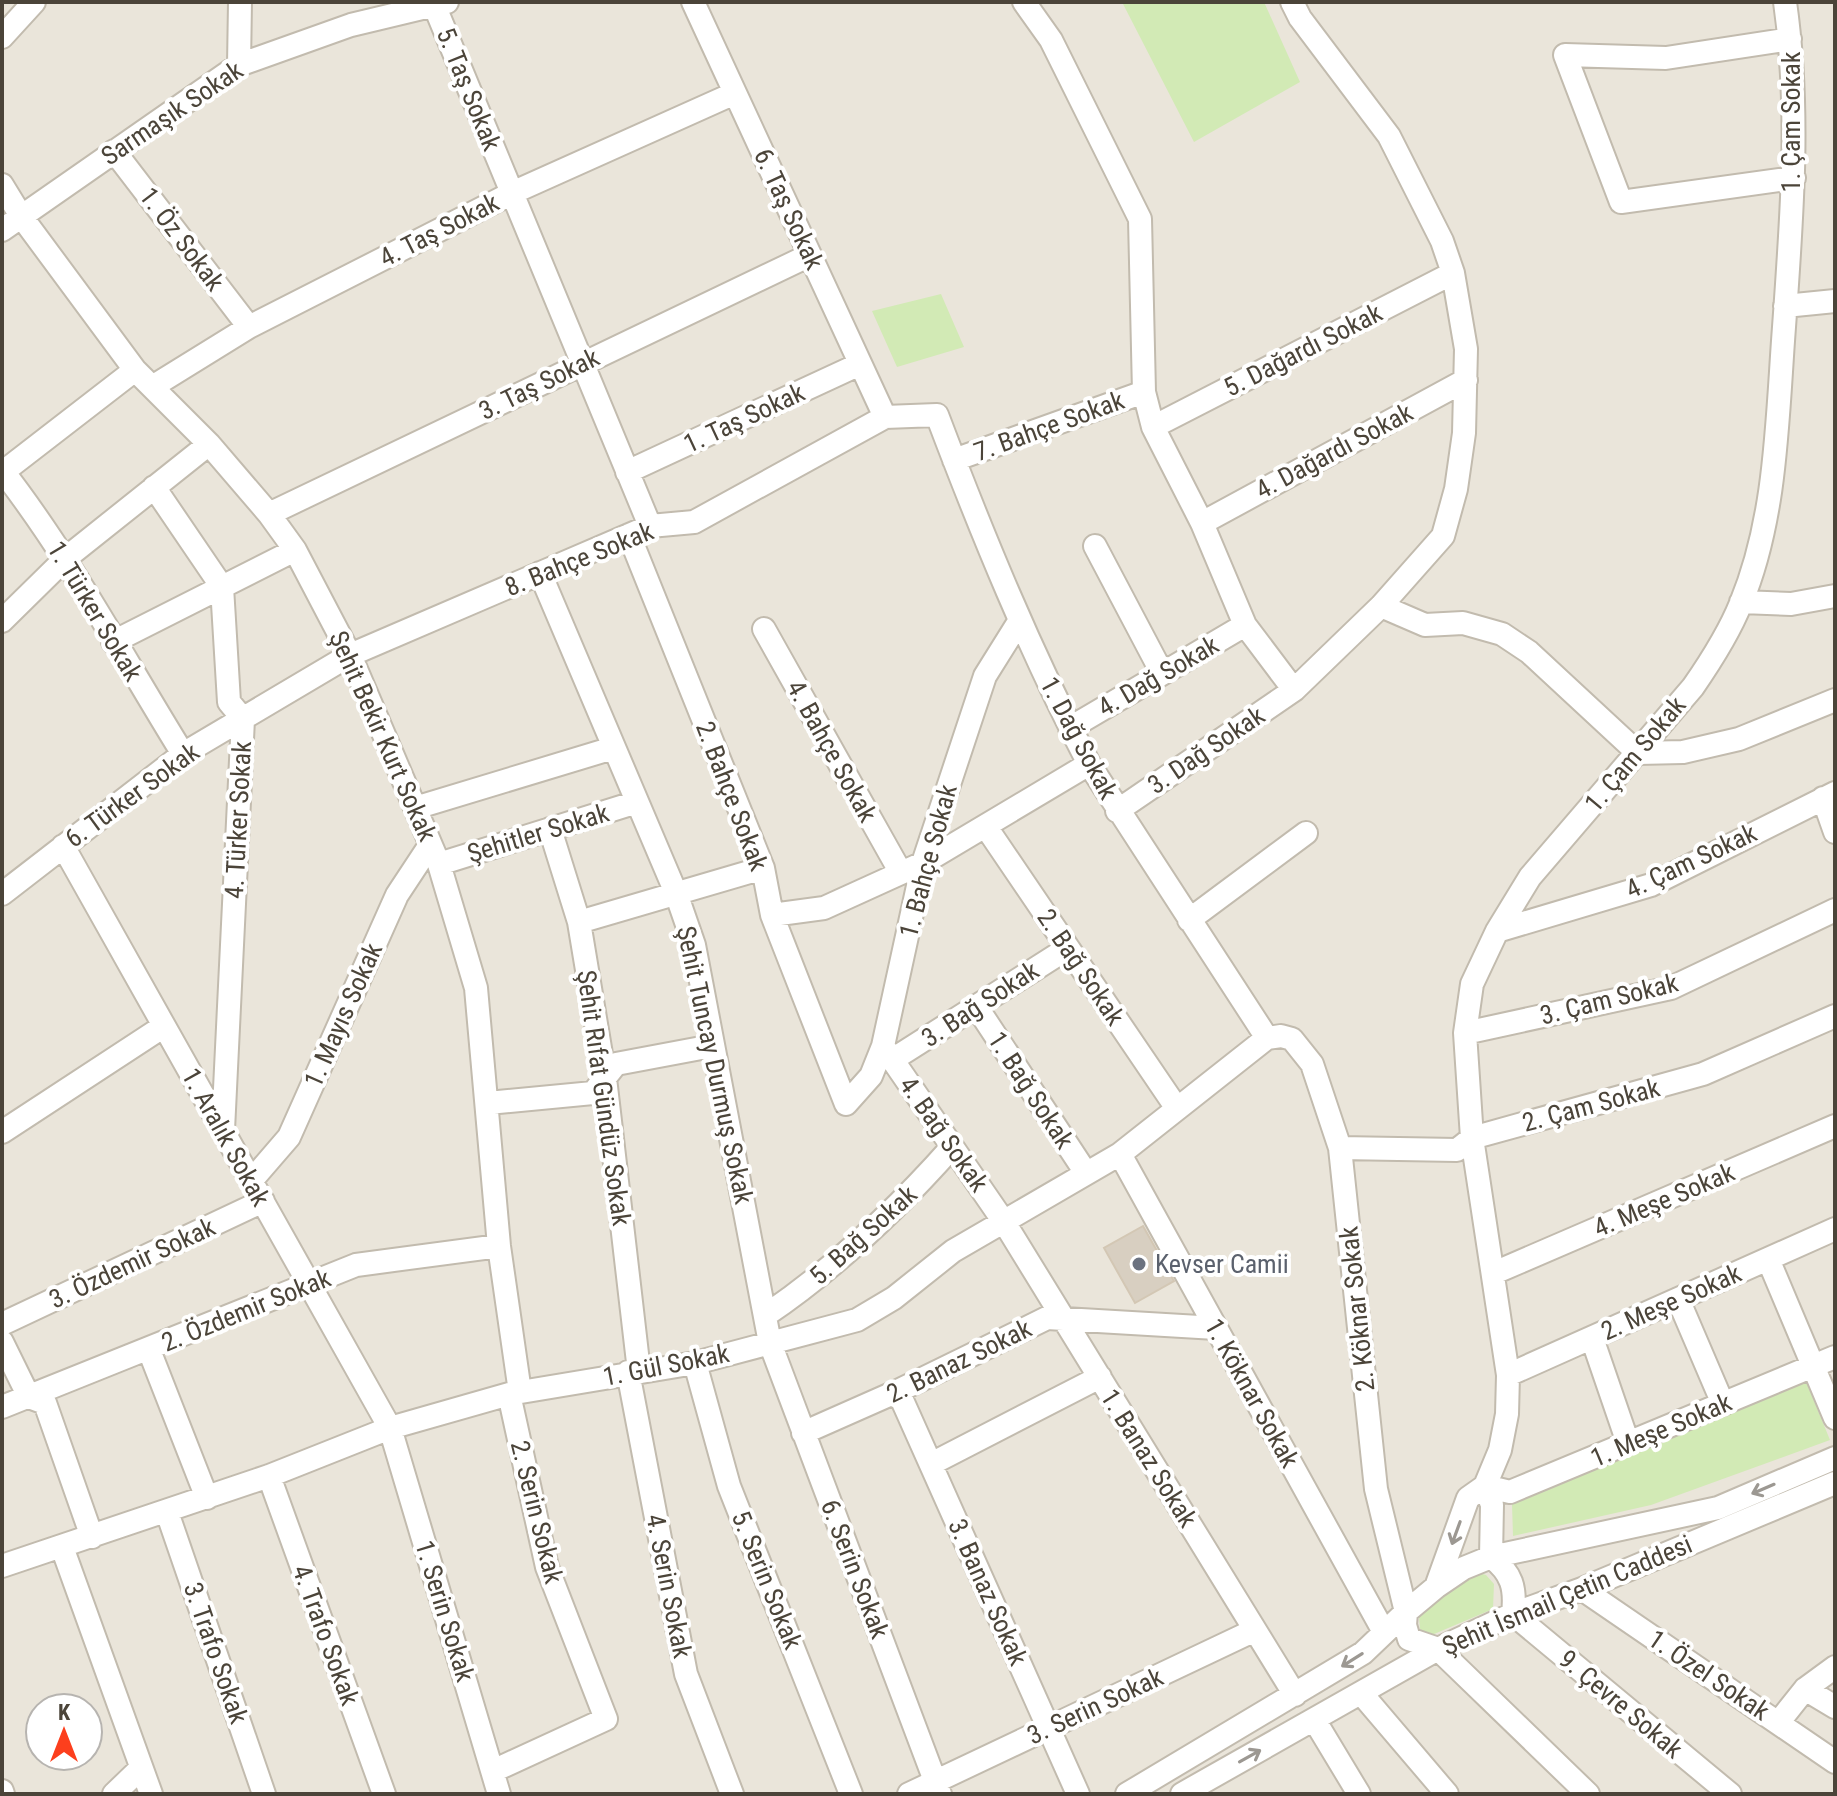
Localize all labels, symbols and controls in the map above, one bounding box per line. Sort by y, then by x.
street label: 5. Taş Sokak [431,23,507,155]
street label: 1. Çam Sokak [1776,51,1806,192]
street label: Sarmaşık Sokak [96,55,249,171]
street label: 6. Taş Sokak [748,144,830,274]
street label: 1. Öz Sokak [134,182,231,297]
street label: 4. Taş Sokak [374,187,504,273]
street label: 5. Dağardı Sokak [1219,297,1387,403]
street label: 3. Taş Sokak [474,342,604,426]
street label: 1. Taş Sokak [679,377,809,459]
street label: 7. Bahçe Sokak [970,385,1128,467]
street label: 4. Dağardı Sokak [1250,397,1418,505]
street label: 8. Bahçe Sokak [500,515,658,602]
street label: 1. Türker Sokak [41,536,149,687]
street label: Şehit Bekir Kurt Sokak [323,626,443,846]
street label: 4. Dağ Sokak [1092,629,1224,723]
street label: 1. Dağ Sokak [1034,672,1124,805]
street label: 4. Bahçe Sokak [781,675,883,827]
street label: 1. Çam Sokak [1578,690,1692,818]
street label: 3. Dağ Sokak [1142,700,1270,800]
street label: 2. Bahçe Sokak [690,717,774,875]
street label: 6. Türker Sokak [59,736,205,854]
street label: 4. Türker Sokak [219,740,257,900]
street label: 1. Bahçe Sokak [893,781,963,941]
street label: Şehitler Sokak [464,797,613,869]
street label: 4. Çam Sokak [1621,818,1761,904]
street label: 2. Bağ Sokak [1031,903,1131,1031]
street label: Şehit Tuncay Durmuş Sokak [671,923,759,1207]
street label: 1. Mayıs Sokak [298,938,388,1092]
street label: 3. Bağ Sokak [916,955,1044,1053]
street label: 3. Çam Sokak [1537,967,1681,1031]
street label: Şehit Rıfat Gündüz Sokak [571,968,637,1228]
street label: 1. Bağ Sokak [982,1026,1080,1154]
street label: 1. Aralık Sokak [176,1063,276,1211]
street label: 4. Bağ Sokak [893,1071,995,1198]
street label: 2. Çam Sokak [1519,1072,1663,1138]
street label: 4. Meşe Sokak [1589,1157,1739,1243]
street label: 5. Bağ Sokak [803,1179,923,1291]
street label: 3. Özdemir Sokak [44,1211,220,1315]
street label: 2. Köknar Sokak [1333,1225,1381,1393]
place label: Kevser Camii [1155,1249,1289,1279]
marker: Kevser Camii [1130,1255,1148,1273]
street label: 2. Meşe Sokak [1596,1258,1746,1346]
street label: 2. Özdemir Sokak [157,1262,335,1358]
street label: 2. Banaz Sokak [882,1313,1036,1409]
street label: 1. Köknar Sokak [1199,1313,1305,1473]
street label: 1. Gül Sokak [600,1338,732,1392]
street label: 1. Banaz Sokak [1095,1383,1204,1533]
street label: 1. Meşe Sokak [1586,1387,1736,1473]
street label: 2. Serin Sokak [505,1437,569,1587]
one-way arrow [1751,1482,1776,1497]
street label: 6. Serin Sokak [815,1495,895,1643]
street label: 5. Serin Sokak [726,1507,808,1654]
street label: 4. Serin Sokak [640,1511,698,1661]
street label: 3. Banaz Sokak [942,1514,1034,1670]
one-way arrow [1448,1520,1462,1545]
street label: Şehit İsmail Çetin Caddesi [1438,1529,1696,1661]
street label: 1. Serin Sokak [409,1537,481,1686]
street label: 4. Trafo Sokak [287,1561,365,1710]
street label: 3. Trafo Sokak [178,1578,254,1728]
street label: 1. Özel Sokak [1643,1624,1775,1726]
street label: 9. Çevre Sokak [1553,1644,1689,1764]
one-way arrow [1341,1652,1364,1668]
street label: 3. Serin Sokak [1022,1661,1168,1750]
north arrow [24,1692,104,1772]
text: K [58,1700,71,1725]
one-way arrow [1238,1748,1261,1764]

